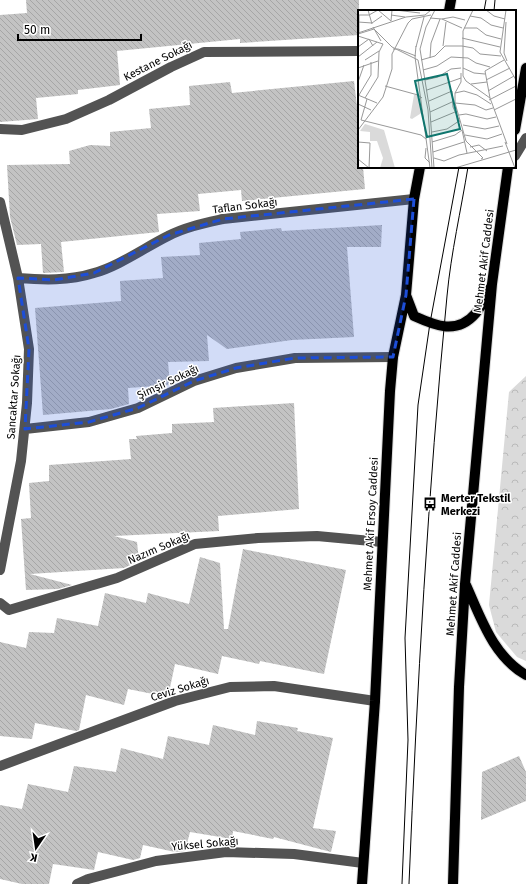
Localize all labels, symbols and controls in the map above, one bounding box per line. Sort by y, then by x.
inset map [358,10,516,168]
scale bar [18,16,141,42]
text: 50 m [24,23,50,37]
street label: Kestane Sokağı [122,38,194,84]
street label: Taflan Sokağı [212,196,278,216]
street label: Mehmet Akif Caddesi [471,208,497,314]
street label: Sancaktar Sokağı [5,354,23,440]
street label: Şimşir Sokağı [135,362,201,402]
street label: Mehmet Akif Ersoy Caddesi [361,457,381,591]
place label: Merter Tekstil Merkezi [441,492,511,518]
bus stop icon: Merter Tekstil Merkezi [422,496,438,512]
street label: Nazım Sokağı [126,529,192,567]
street label: Mehmet Akif Caddesi [444,531,464,637]
street label: Ceviz Sokağı [149,674,211,704]
north arrow [16,828,56,868]
street label: Yüksel Sokağı [171,835,239,853]
text: K [28,850,39,864]

